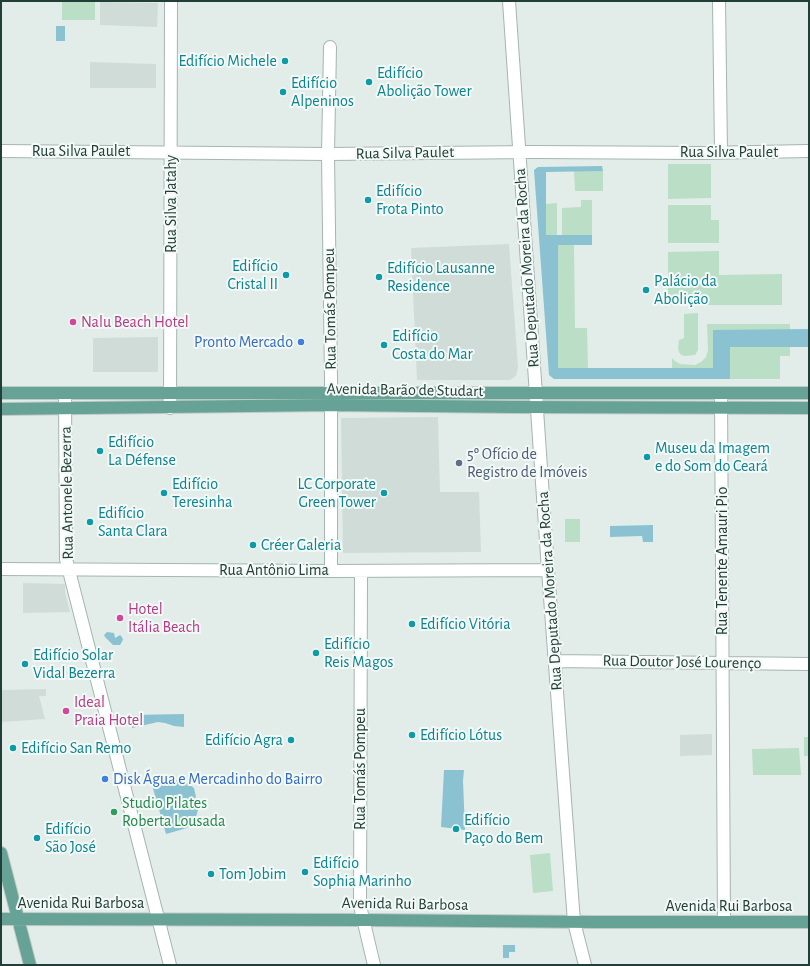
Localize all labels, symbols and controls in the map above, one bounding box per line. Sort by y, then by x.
place label: Edifício Michele [179,51,277,71]
marker: Edifício Michele [280,56,290,66]
place label: Edifício Abolição Tower [377,63,472,101]
place label: Edifício Alpeninos [291,73,354,111]
marker: Edifício Abolição Tower [364,77,374,87]
marker: Edifício Alpeninos [278,87,288,97]
street label: Rua Silva Paulet [32,141,130,161]
street label: Rua Silva Paulet [680,142,778,162]
street label: Rua Silva Paulet [356,143,454,163]
street label: Rua Silva Jatahy [161,155,181,253]
street label: Rua Deputado Moreira da Rocha [510,168,544,368]
place label: Edifício Frota Pinto [376,181,444,219]
marker: Edifício Frota Pinto [363,195,373,205]
street label: Rua Tomás Pompeu [319,248,341,370]
place label: Edifício Cristal II [227,256,278,294]
place label: Edifício Lausanne Residence [387,258,495,296]
marker: Edifício Cristal II [281,270,291,280]
place label: Palácio da Abolição [654,271,717,309]
marker: Edifício Lausanne Residence [374,272,384,282]
marker: Palácio da Abolição [641,285,651,295]
place label: Nalu Beach Hotel [81,312,189,332]
marker: Nalu Beach Hotel [68,317,78,327]
place label: Edifício Costa do Mar [392,326,473,364]
place label: Pronto Mercado [194,332,293,352]
marker: Pronto Mercado [296,337,306,347]
marker: Edifício Costa do Mar [379,340,389,350]
street label: Avenida Barão de Studart [326,379,484,401]
street label: Rua Antonele Bezerra [56,426,78,560]
place label: Edifício La Défense [108,432,176,470]
place label: Museu da Imagem e do Som do Ceará [655,438,770,476]
place label: 5º Ofício de Registro de Imóveis [467,444,587,482]
marker: Edifício La Défense [95,446,105,456]
marker: Museu da Imagem e do Som do Ceará [642,452,652,462]
marker: 5º Ofício de Registro de Imóveis [454,458,464,468]
place label: Edifício Teresinha [172,474,232,512]
place label: LC Corporate Green Tower [298,474,376,512]
street label: Rua Tenente Amauri Pio [712,487,732,635]
marker: Edifício Teresinha [159,488,169,498]
marker: LC Corporate Green Tower [379,488,389,498]
street label: Rua Deputado Moreira da Rocha [533,491,567,691]
place label: Edifício Santa Clara [98,503,168,541]
marker: Edifício Santa Clara [85,517,95,527]
place label: Créer Galeria [261,535,341,555]
marker: Créer Galeria [248,540,258,550]
street label: Rua Antônio Lima [219,560,329,580]
place label: Hotel Itália Beach [128,599,200,637]
marker: Hotel Itália Beach [115,613,125,623]
place label: Edifício Vitória [420,614,511,634]
marker: Edifício Vitória [407,619,417,629]
place label: Edifício Reis Magos [324,634,394,672]
place label: Edifício Solar Vidal Bezerra [33,645,115,683]
marker: Edifício Reis Magos [311,648,321,658]
street label: Rua Doutor José Lourenço [602,651,762,673]
marker: Edifício Solar Vidal Bezerra [20,659,30,669]
place label: Ideal Praia Hotel [74,692,143,730]
marker: Ideal Praia Hotel [61,706,71,716]
street label: Rua Tomás Pompeu [350,708,370,830]
place label: Edifício Lótus [420,725,502,745]
place label: Edifício Agra [205,730,283,750]
marker: Edifício Lótus [407,730,417,740]
marker: Edifício Agra [286,735,296,745]
place label: Edifício San Remo [21,738,131,758]
marker: Edifício San Remo [8,743,18,753]
place label: Disk Água e Mercadinho do Bairro [113,769,323,789]
marker: Disk Água e Mercadinho do Bairro [100,774,110,784]
place label: Studio Pilates Roberta Lousada [122,793,225,831]
marker: Studio Pilates Roberta Lousada [109,807,119,817]
place label: Edifício Paço do Bem [464,810,543,848]
place label: Edifício São José [45,819,96,857]
marker: Edifício Paço do Bem [451,824,461,834]
marker: Edifício São José [32,833,42,843]
place label: Edifício Sophia Marinho [313,853,412,891]
place label: Tom Jobim [219,864,286,884]
marker: Edifício Sophia Marinho [300,867,310,877]
marker: Tom Jobim [206,869,216,879]
street label: Avenida Rui Barbosa [18,893,144,913]
street label: Avenida Rui Barbosa [341,893,469,915]
street label: Avenida Rui Barbosa [666,896,792,916]

